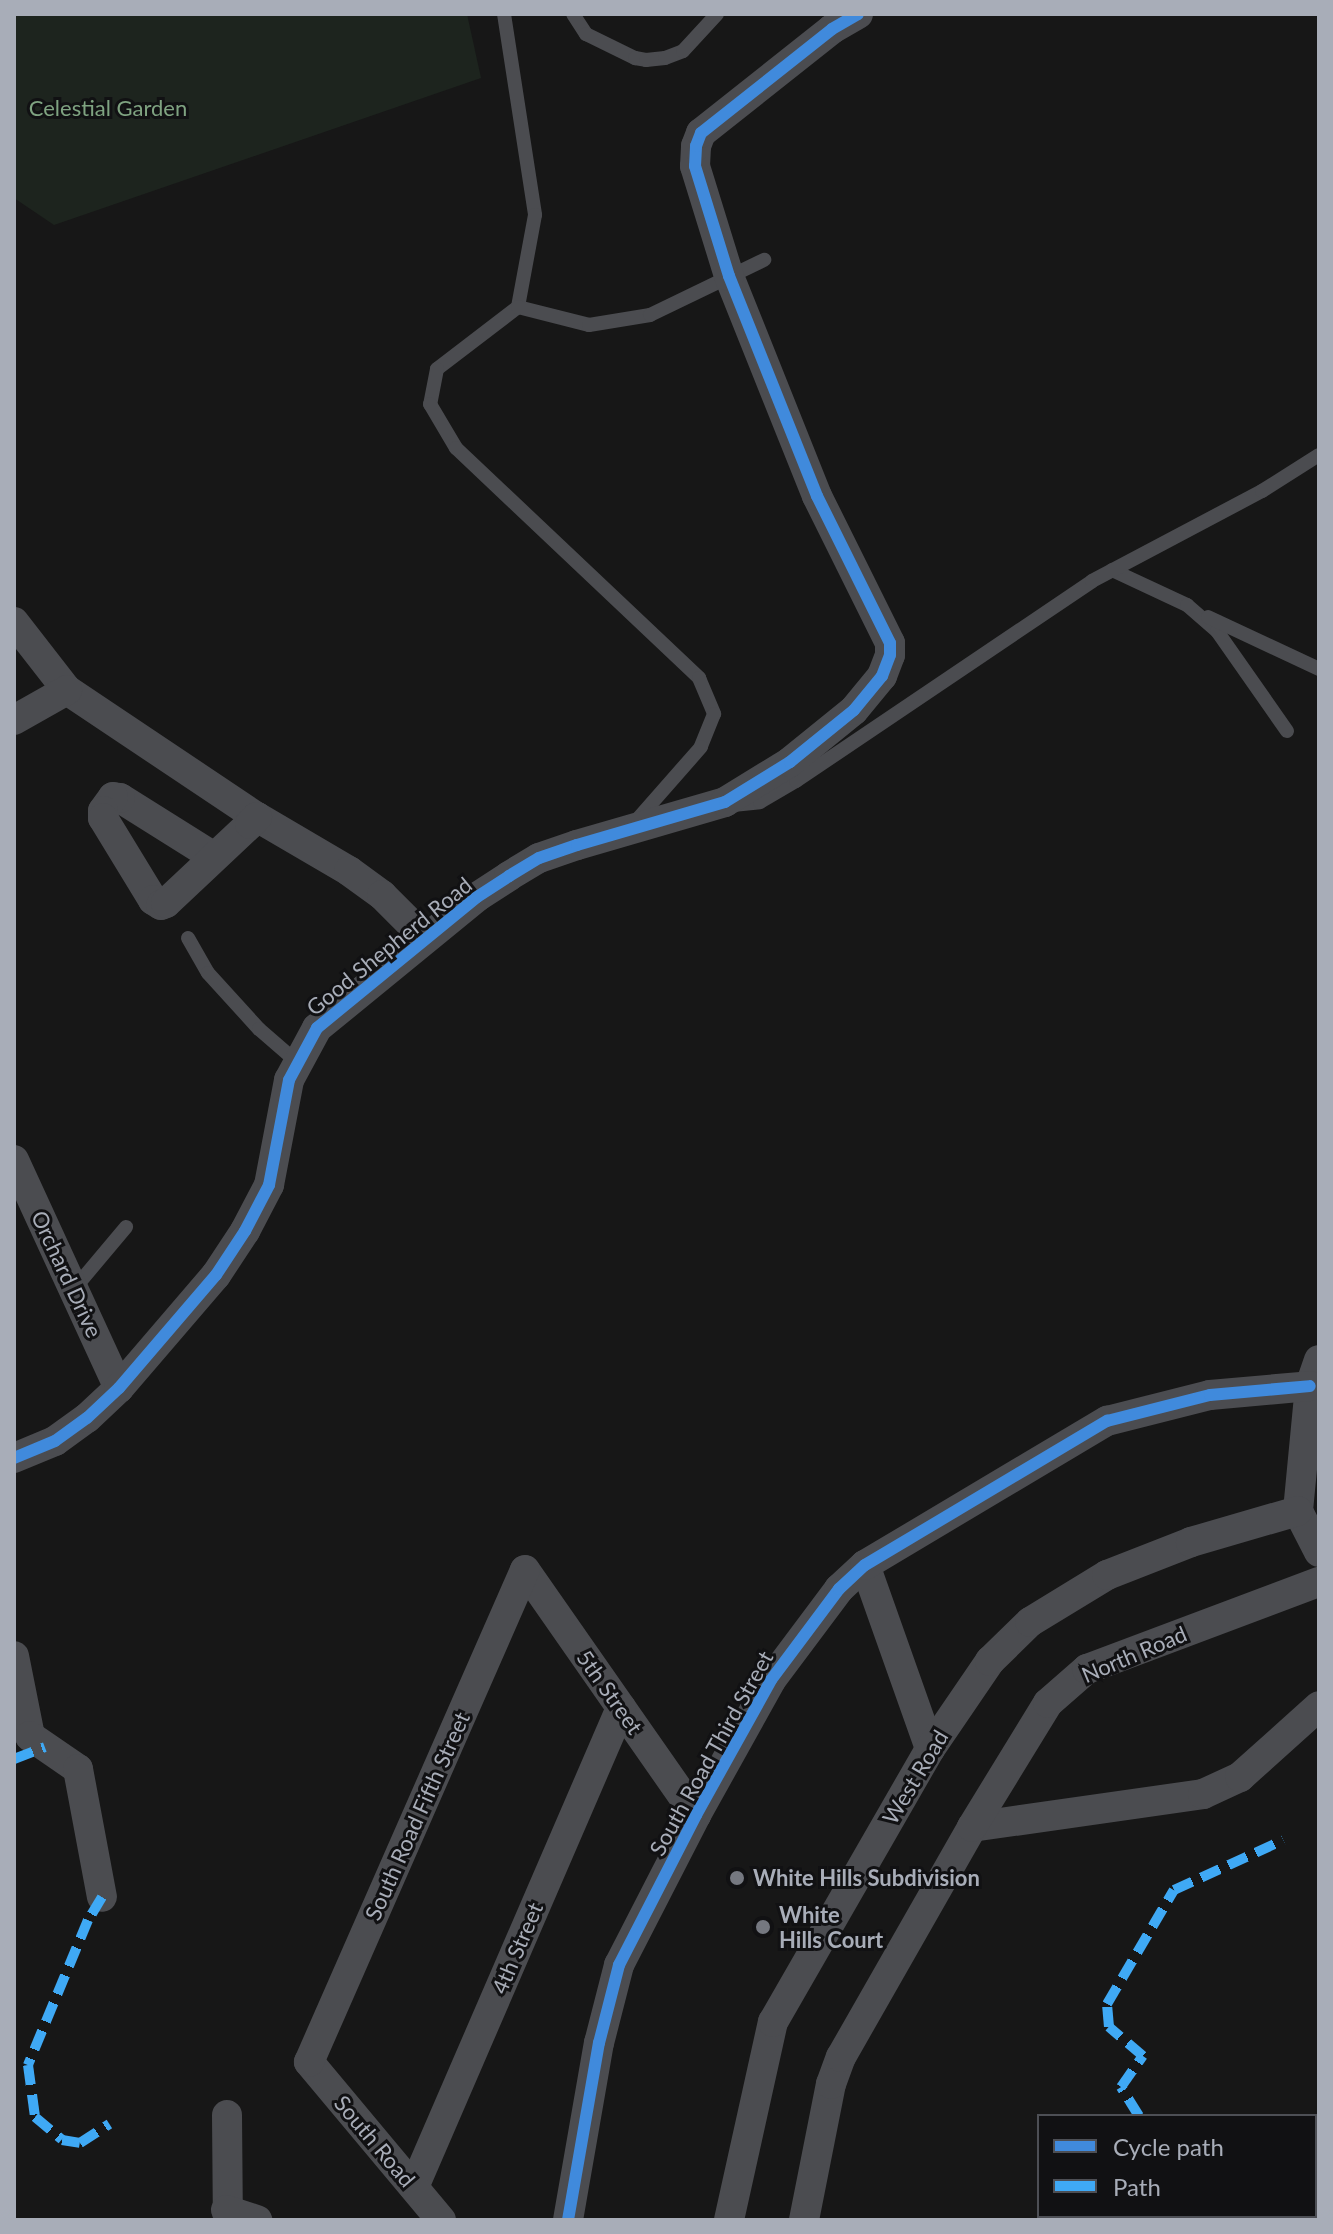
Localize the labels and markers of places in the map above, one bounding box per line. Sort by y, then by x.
place label: White Hills Subdivision [753,1865,980,1891]
marker: White Hills Subdivision [728,1869,746,1887]
place label: White Hills Court [779,1901,883,1952]
marker: White Hills Court [754,1918,772,1936]

